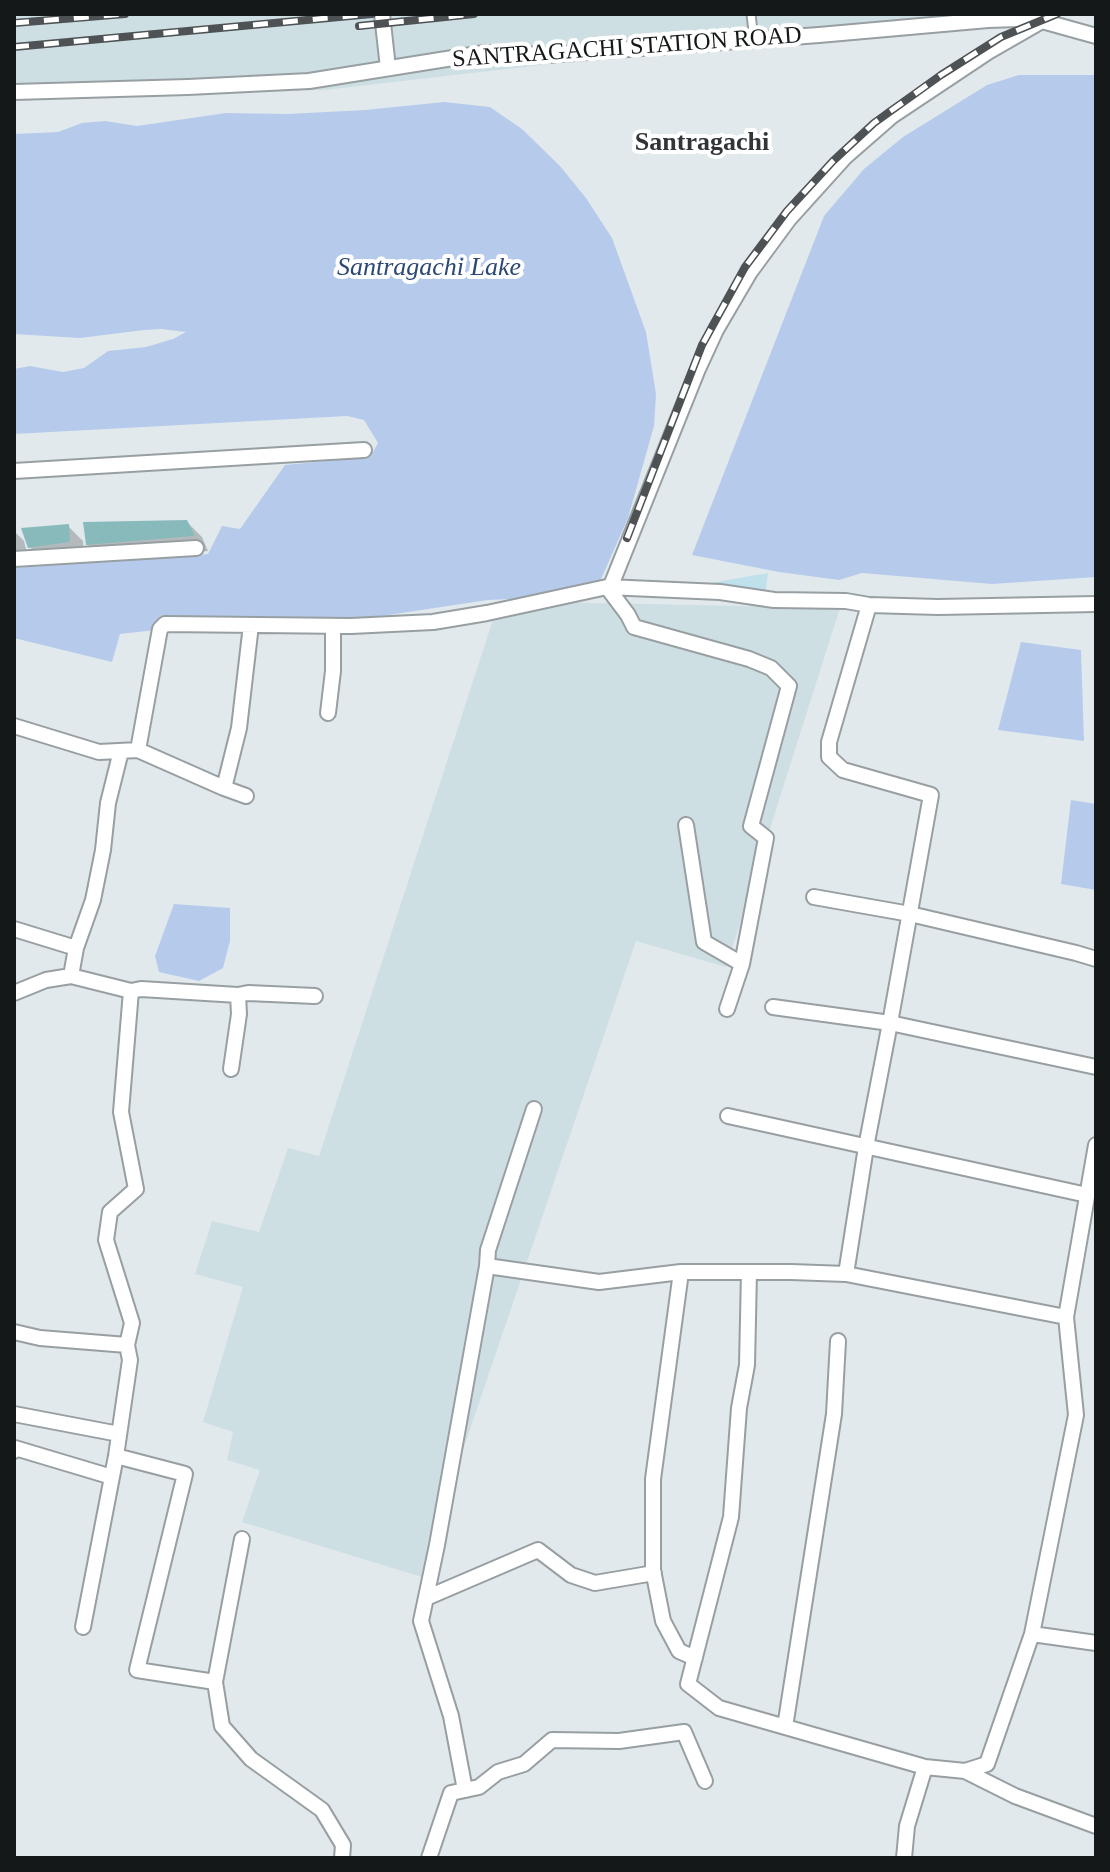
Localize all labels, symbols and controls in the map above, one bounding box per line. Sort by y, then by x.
street label: SANTRAGACHI STATION ROAD [451,21,803,75]
district label: Santragachi [635,127,769,159]
water label: Santragachi Lake [337,252,521,284]

